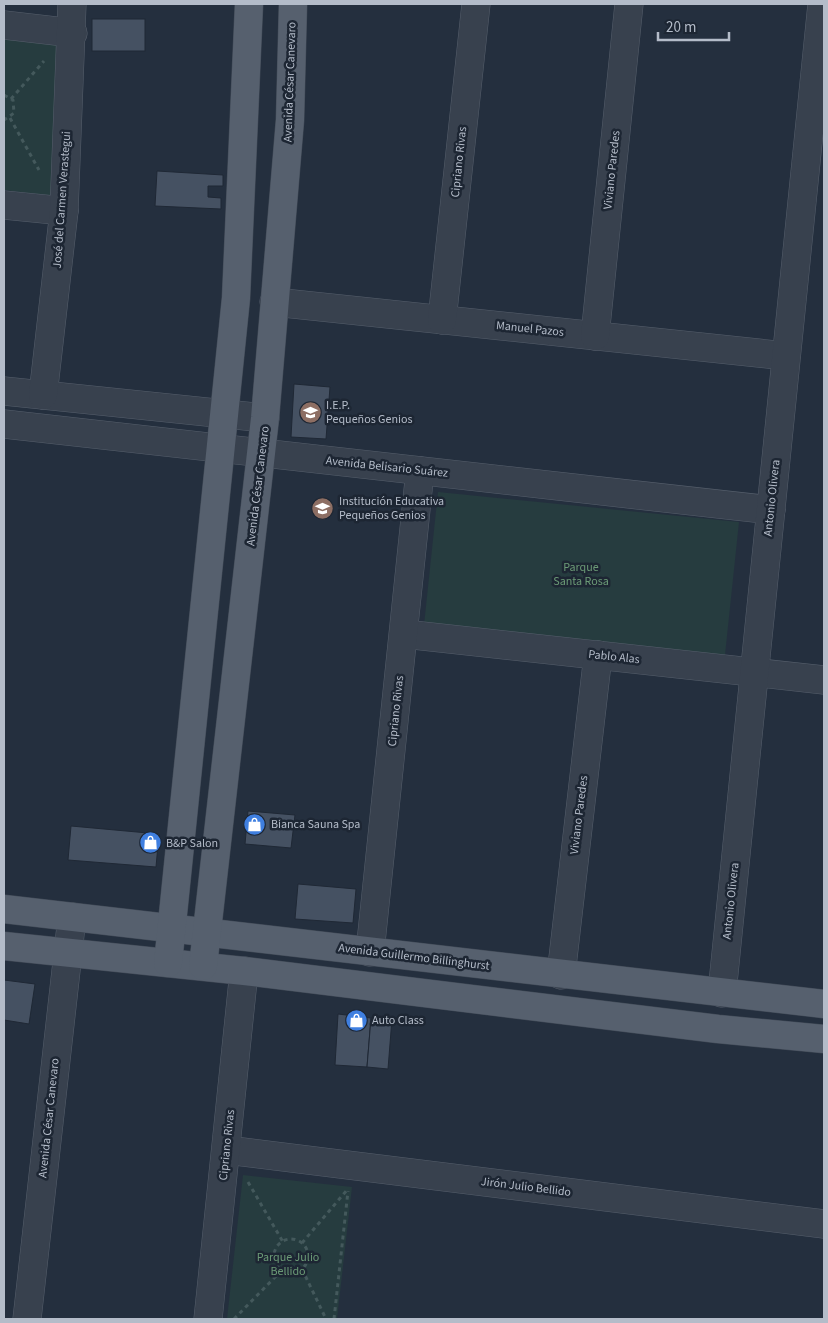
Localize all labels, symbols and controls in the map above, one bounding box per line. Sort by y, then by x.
scale bar [658,10,729,42]
text: 20 m [666,17,696,38]
street label: Avenida César Canevaro [279,22,301,142]
street label: Cipriano Rivas [447,126,471,198]
street label: Viviano Paredes [599,130,625,210]
street label: José del Carmen Verastegui [49,131,75,269]
street label: Manuel Pazos [495,317,565,341]
place label: I.E.P. Pequeños Genios [326,397,412,428]
school or university icon: I.E.P. Pequeños Genios [298,400,322,424]
street label: Avenida César Canevaro [242,425,274,547]
street label: Avenida Belisario Suárez [325,452,449,482]
street label: Antonio Olivera [760,459,784,537]
place label: Institución Educativa Pequeños Genios [339,493,444,524]
school or university icon: Institución Educativa Pequeños Genios [311,496,335,520]
park label: Parque Santa Rosa [553,559,609,590]
street label: Pablo Alas [587,646,641,668]
street label: Cipriano Rivas [384,675,408,747]
street label: Viviano Paredes [566,775,592,855]
shop icon: Bianca Sauna Spa [243,812,267,836]
place label: Bianca Sauna Spa [271,816,360,833]
shop icon: B&P Salon [138,831,162,855]
place label: B&P Salon [166,835,218,852]
street label: Antonio Olivera [719,862,743,940]
street label: Avenida Guillermo Billinghurst [337,939,491,975]
shop icon: Auto Class [344,1008,368,1032]
place label: Auto Class [372,1012,424,1029]
street label: Avenida César Canevaro [34,1057,64,1179]
street label: Cipriano Rivas [215,1109,239,1181]
street label: Jirón Julio Bellido [480,1173,572,1201]
park label: Parque Julio Bellido [257,1249,319,1280]

